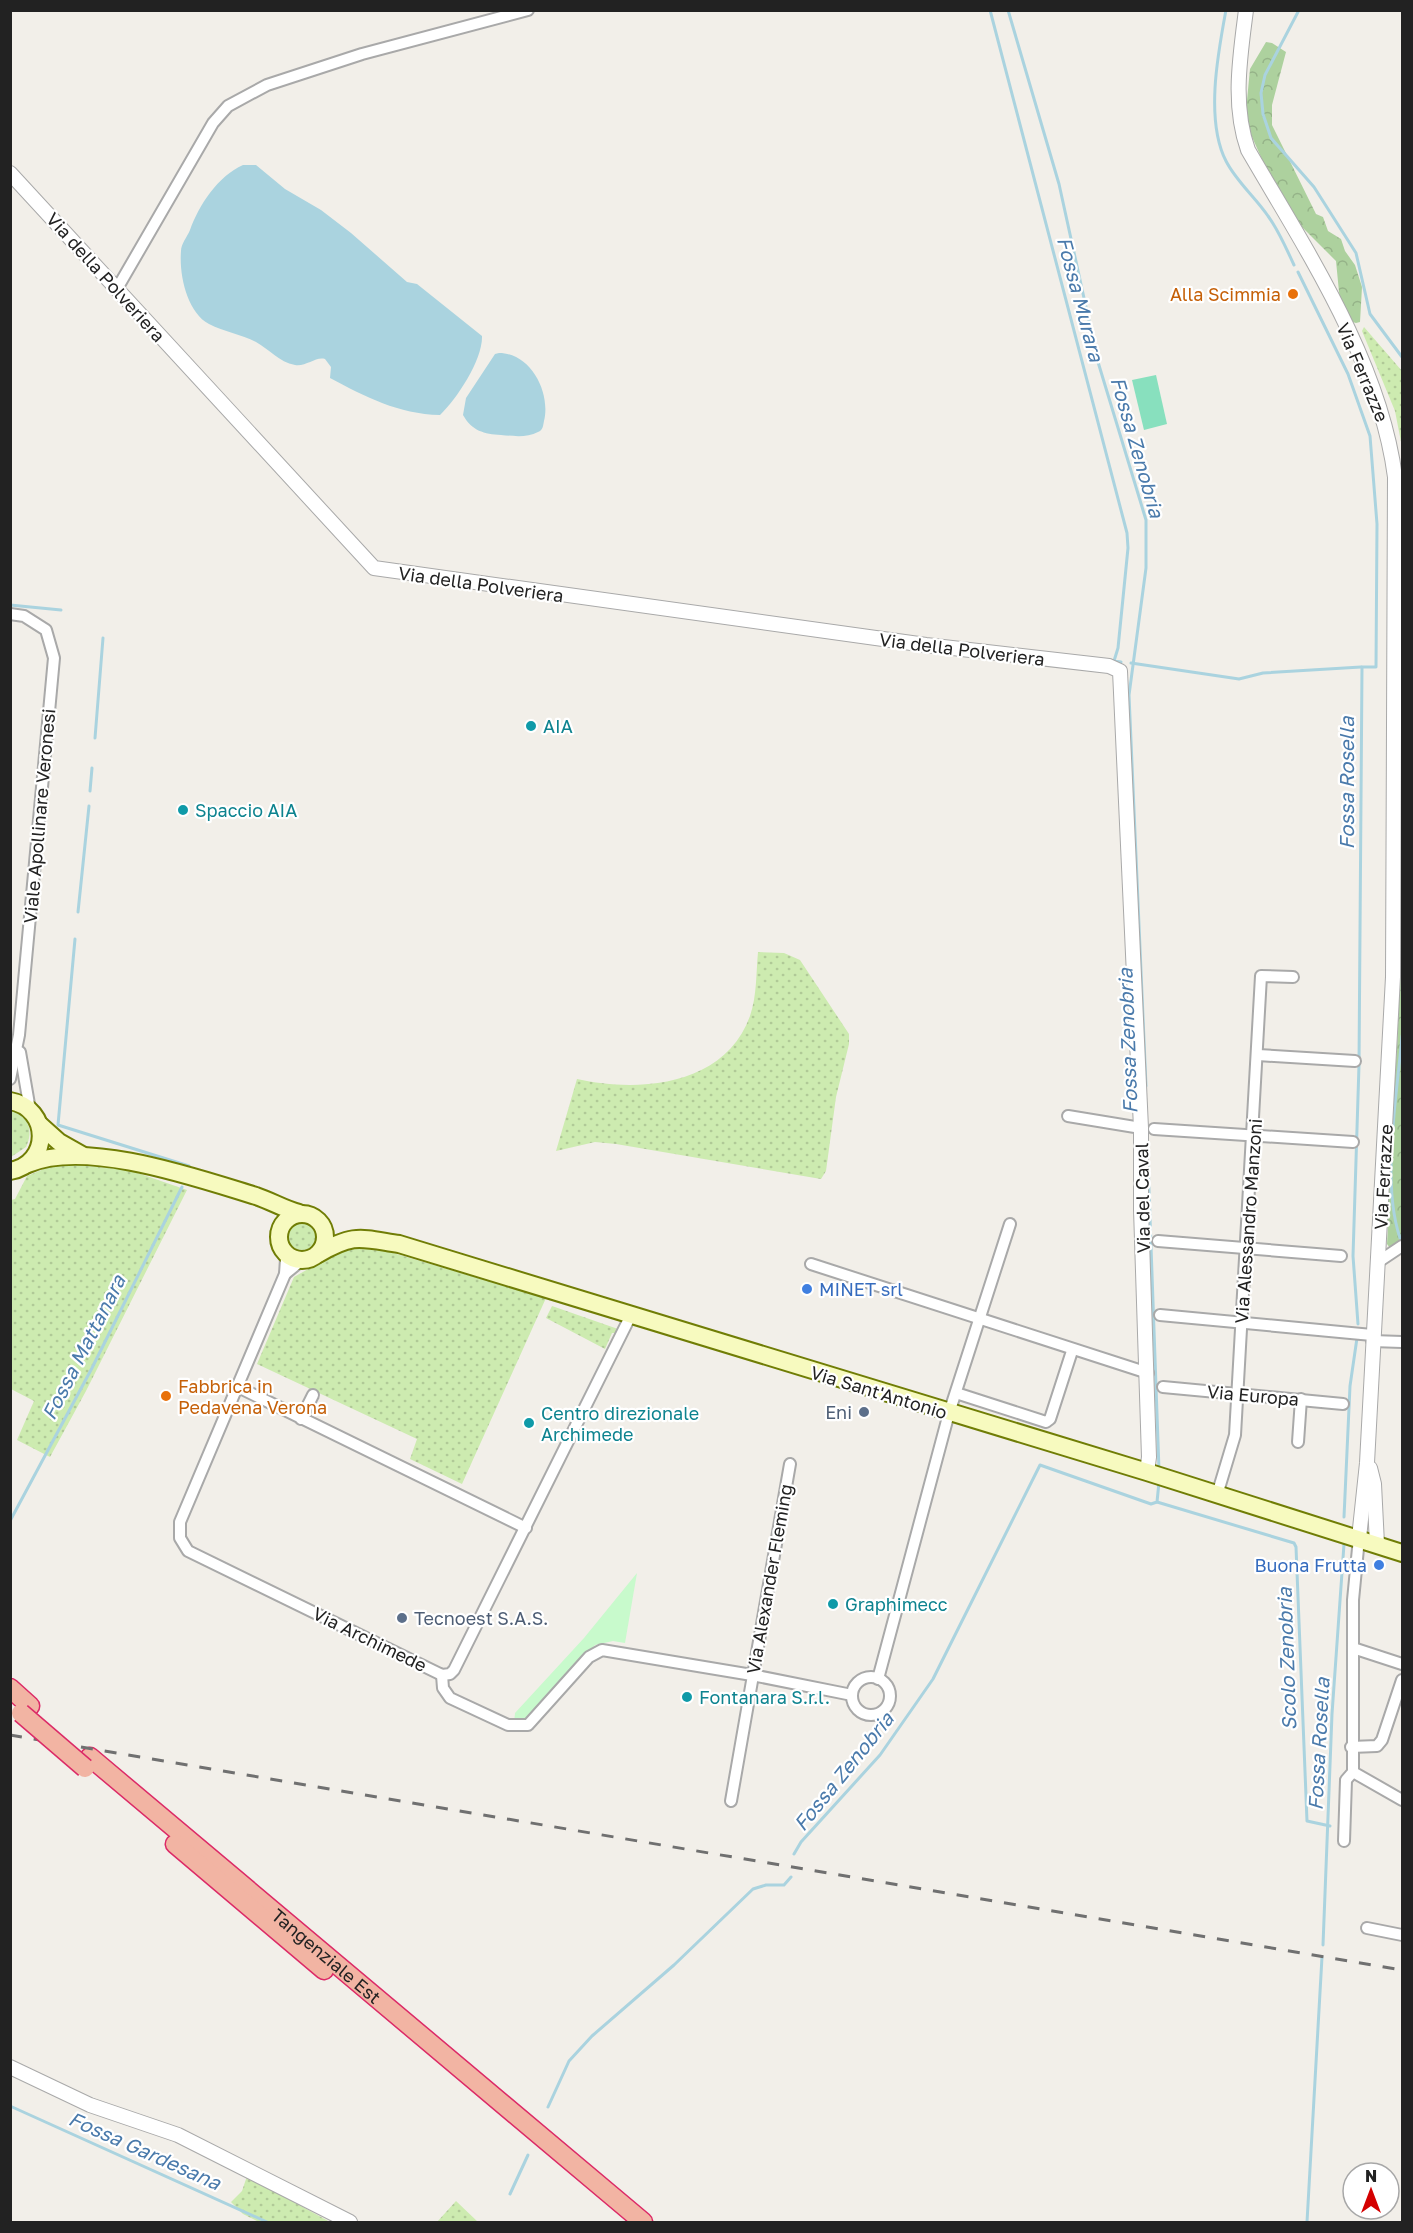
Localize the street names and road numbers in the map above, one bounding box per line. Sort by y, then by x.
street label: Via della Polveriera [42,208,170,346]
street label: Via Ferrazze [1332,319,1394,425]
street label: Via della Polveriera [397,562,565,606]
street label: Via della Polveriera [878,628,1046,670]
street label: Viale Apollinare Veronesi [19,708,59,924]
street label: Via Alessandro Manzoni [1230,1118,1266,1324]
street label: Via Ferrazze [1369,1124,1397,1230]
street label: Via del Caval [1130,1142,1154,1254]
street label: Via Sant'Antonio [808,1361,950,1423]
street label: Via Europa [1206,1380,1300,1410]
street label: Via Alexander Fleming [741,1482,797,1676]
street label: Via Archimede [309,1602,431,1676]
street label: Tangenziale Est [267,1904,386,2008]

